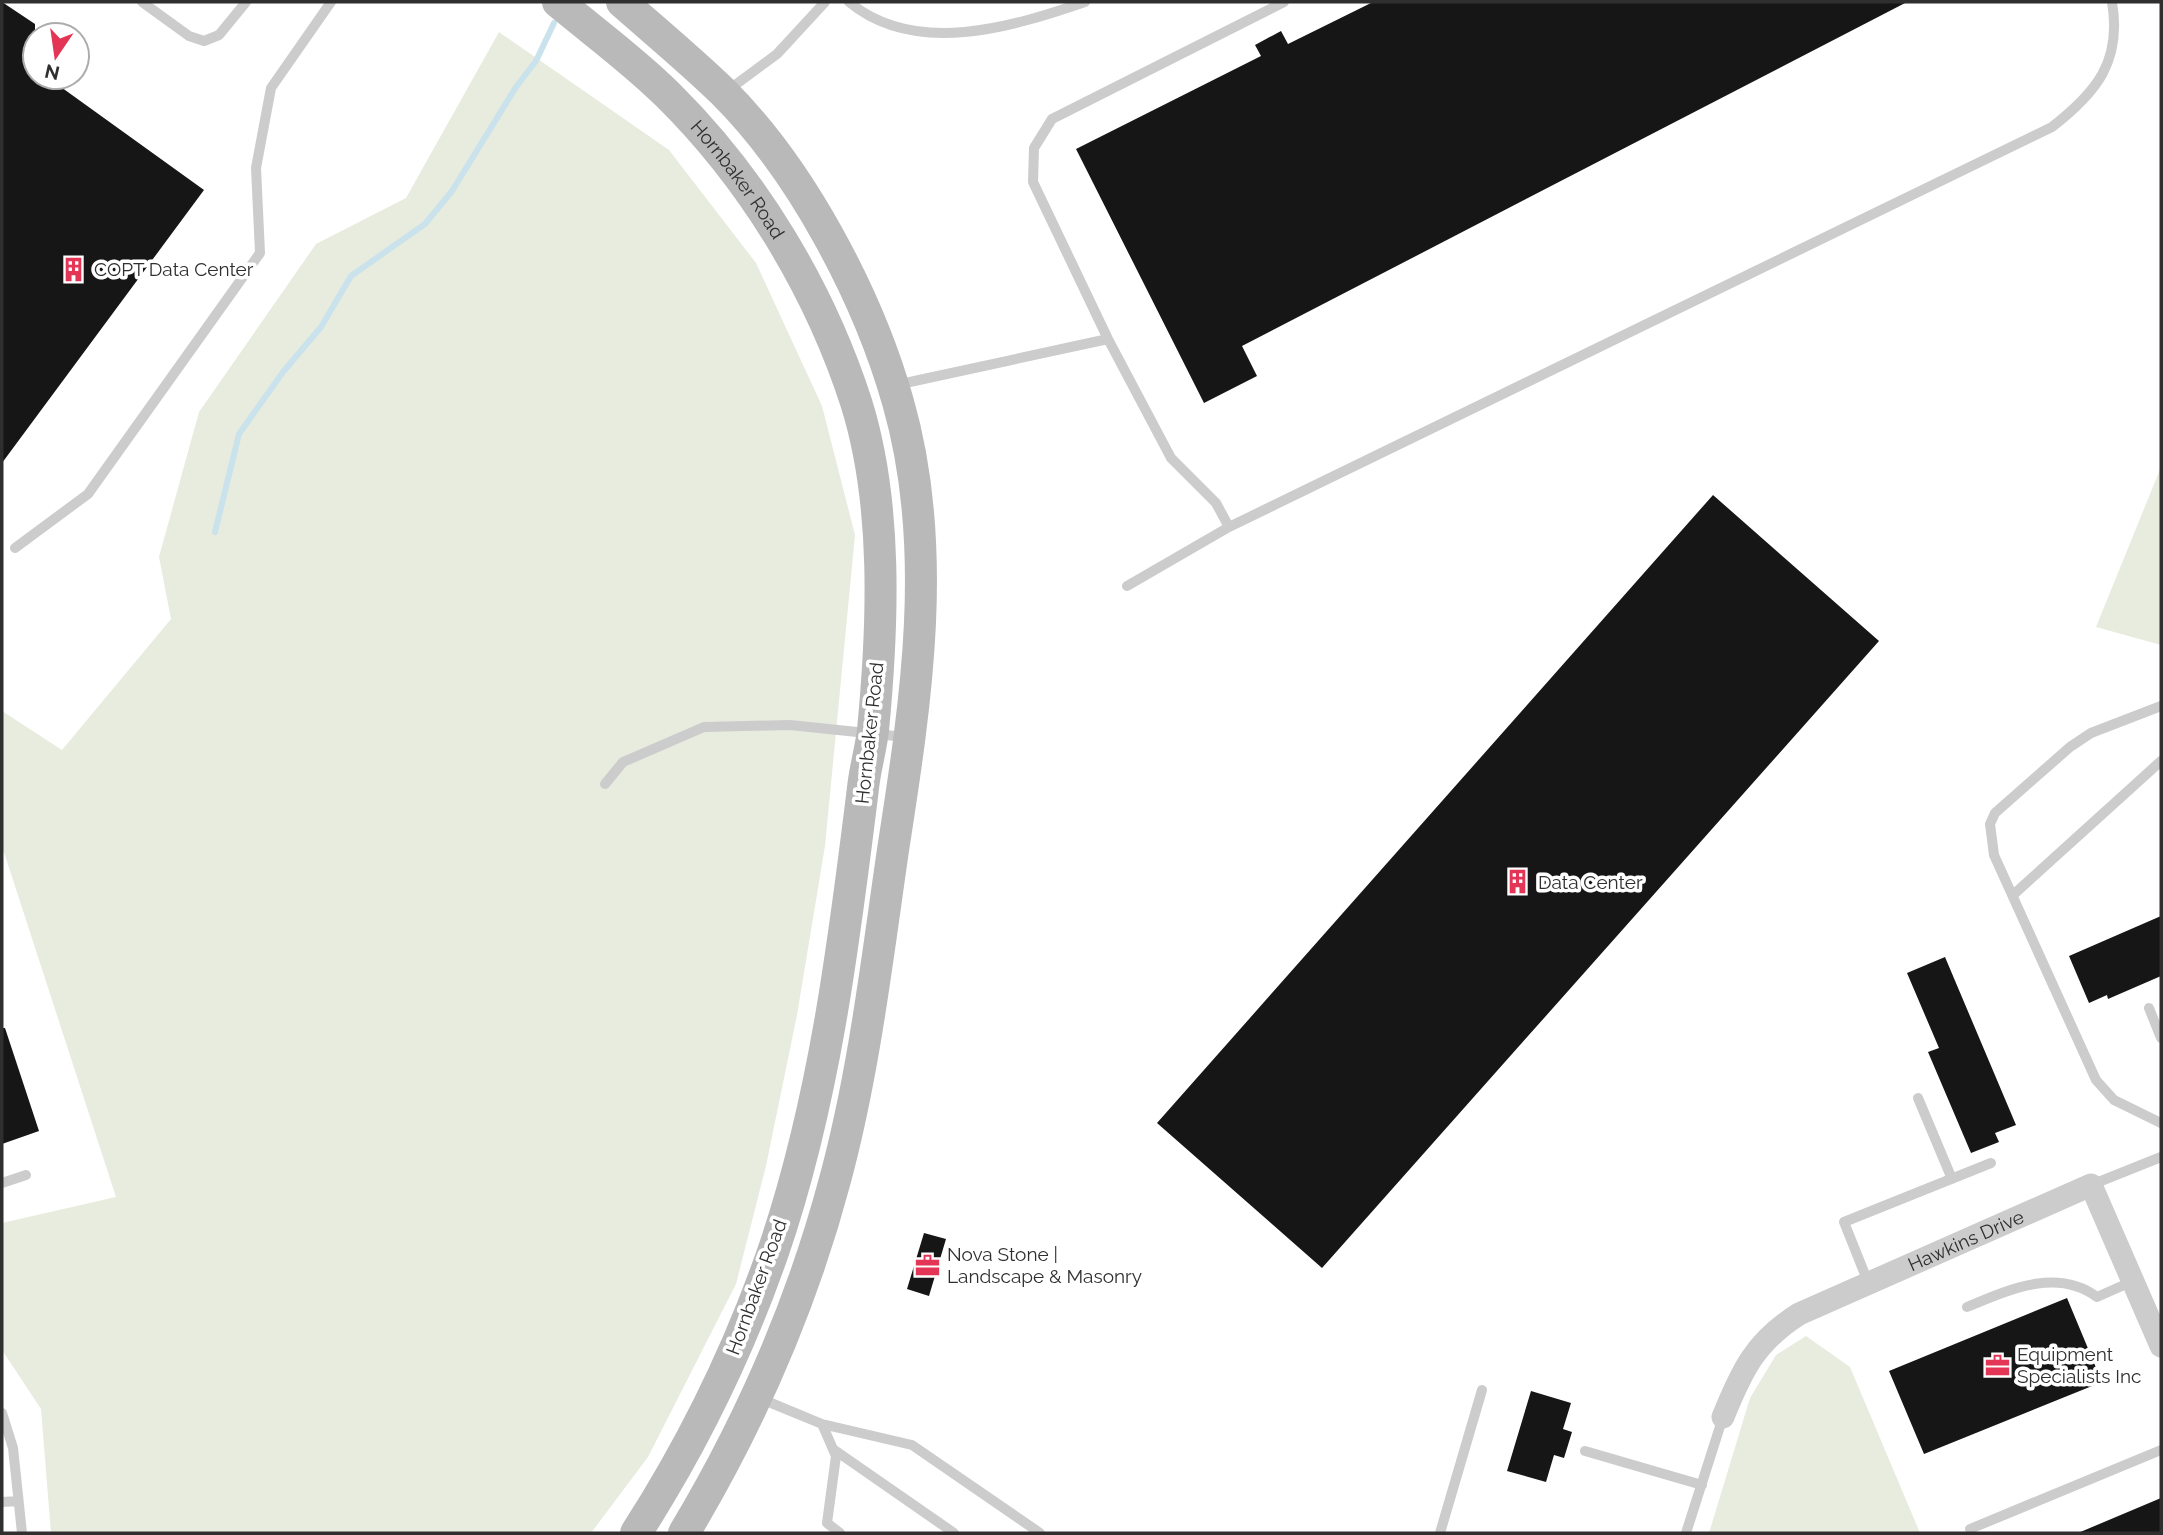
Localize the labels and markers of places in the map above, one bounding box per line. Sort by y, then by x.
building icon: COPT Data Center [60,255,88,283]
place label: COPT Data Center [94,258,254,280]
building icon: Data Center [1504,868,1532,896]
place label: Data Center [1538,871,1643,893]
place label: Nova Stone | Landscape & Masonry [947,1243,1142,1287]
office icon: Nova Stone | Landscape & Masonry [913,1251,941,1279]
place label: Equipment Specialists Inc [2017,1343,2141,1387]
office icon: Equipment Specialists Inc [1983,1351,2011,1379]

